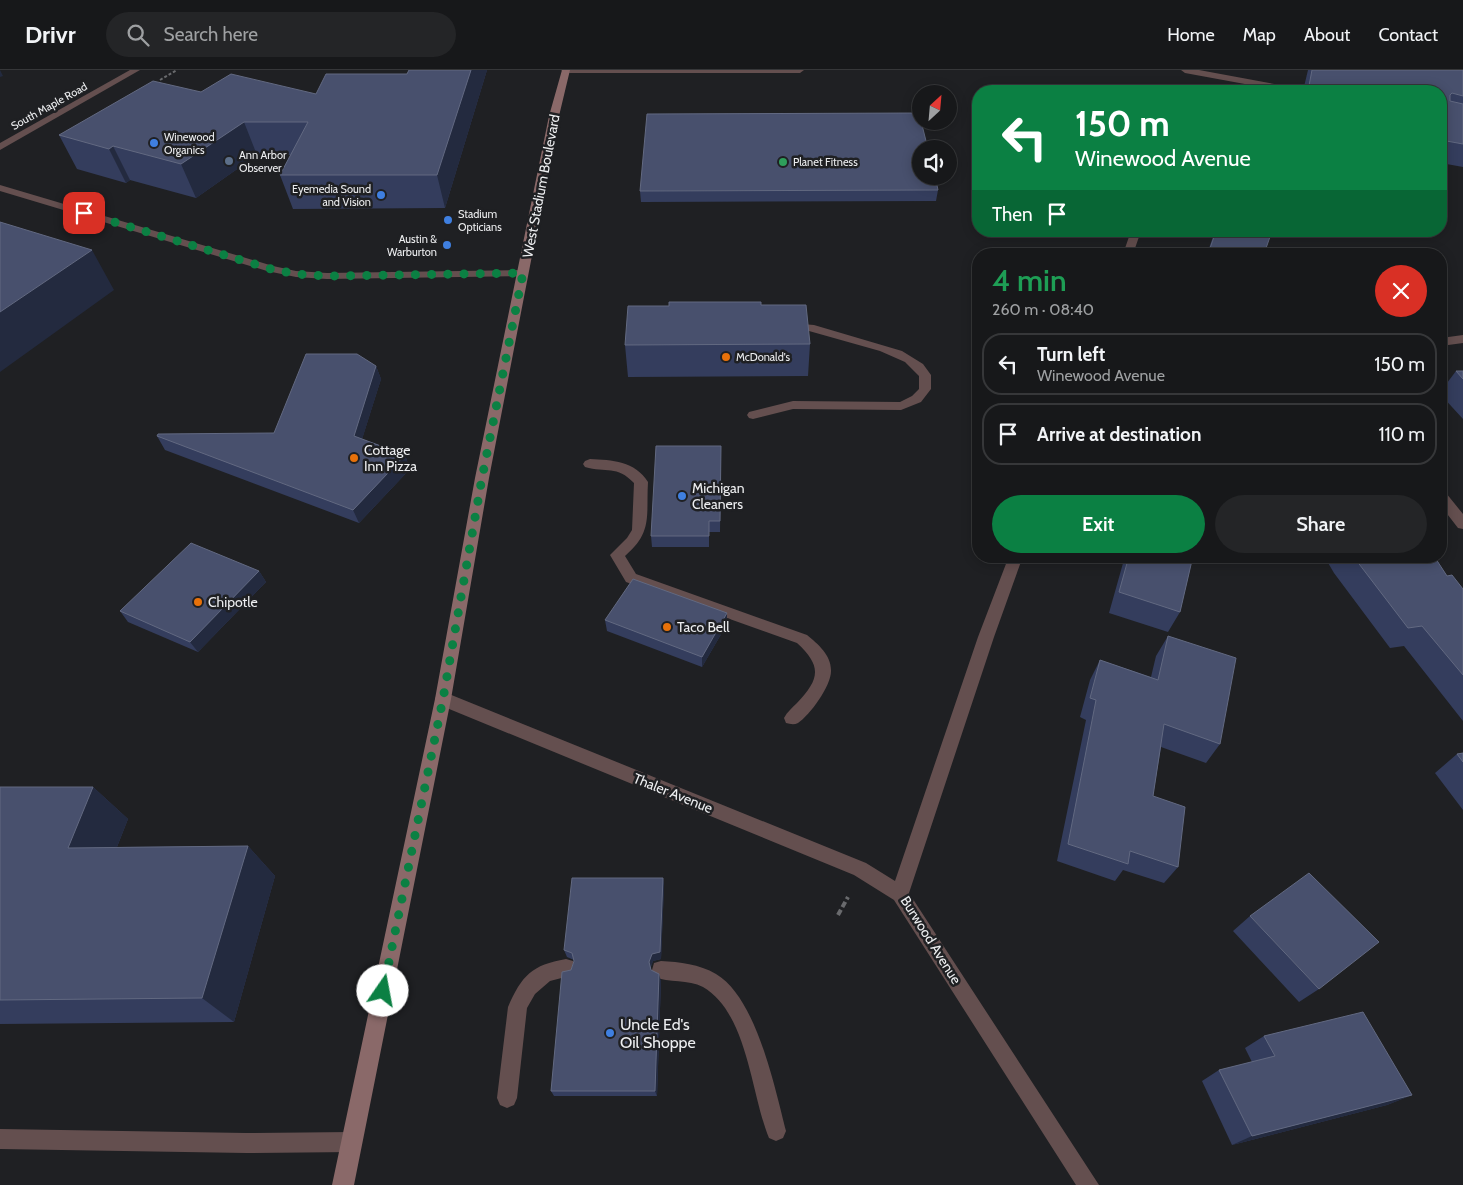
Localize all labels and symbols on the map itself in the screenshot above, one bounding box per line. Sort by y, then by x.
street label: South Maple Road [8,79,90,133]
north arrow [912,85,958,130]
street label: West Stadium Boulevard [518,113,564,259]
place label: Winewood Organics [164,130,215,157]
marker: Winewood Organics [148,137,160,149]
place label: Ann Arbor Observer [239,148,287,175]
marker: Ann Arbor Observer [223,155,235,167]
place label: Planet Fitness [793,155,858,169]
marker: Planet Fitness [777,156,789,168]
place label: Eyemedia Sound and Vision [292,182,371,209]
marker: Eyemedia Sound and Vision [375,189,387,201]
pin [63,192,105,234]
place label: Stadium Opticians [458,207,502,234]
marker: Stadium Opticians [442,214,454,226]
place label: Austin & Warburton [387,232,437,259]
marker: Austin & Warburton [441,239,453,251]
place label: McDonald's [736,350,791,364]
marker: McDonald's [720,351,732,363]
place label: Cottage Inn Pizza [364,441,417,475]
marker: Cottage Inn Pizza [348,452,360,464]
place label: Michigan Cleaners [692,479,745,513]
marker: Michigan Cleaners [676,490,688,502]
place label: Chipotle [208,593,258,611]
marker: Chipotle [192,596,204,608]
place label: Taco Bell [677,618,730,636]
marker: Taco Bell [661,621,673,633]
street label: Thaler Avenue [631,769,715,817]
street label: Burwood Avenue [897,892,965,988]
position arrow [356,964,408,1016]
place label: Uncle Ed's Oil Shoppe [620,1015,696,1052]
marker: Uncle Ed's Oil Shoppe [604,1027,616,1039]

